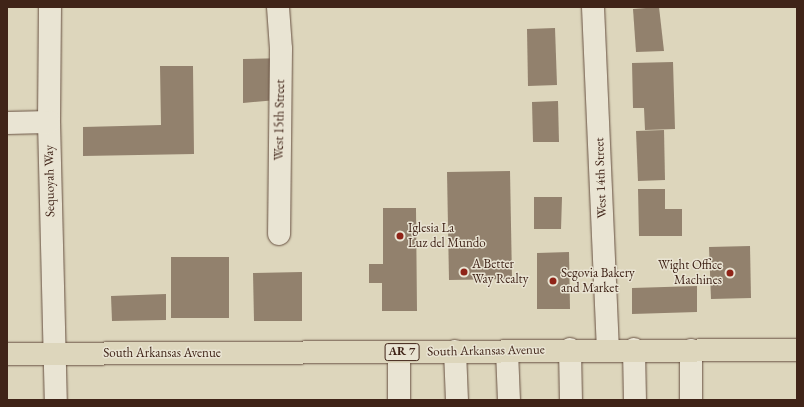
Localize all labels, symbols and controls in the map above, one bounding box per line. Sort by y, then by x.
street label: West 15th Street [271,79,289,161]
street label: West 14th Street [592,137,610,219]
street label: Sequoyah Way [42,145,58,217]
place label: Iglesia La Luz del Mundo [408,221,486,252]
marker: Iglesia La Luz del Mundo [395,231,405,241]
place label: A Better Way Realty [472,257,528,288]
place label: Wight Office Machines [658,258,722,289]
place label: Segovia Bakery and Market [561,266,635,297]
marker: A Better Way Realty [459,267,469,277]
marker: Wight Office Machines [725,268,735,278]
marker: Segovia Bakery and Market [548,276,558,286]
road number: AR 7 [384,342,420,362]
street label: South Arkansas Avenue [427,342,545,360]
street label: South Arkansas Avenue [103,345,221,361]

